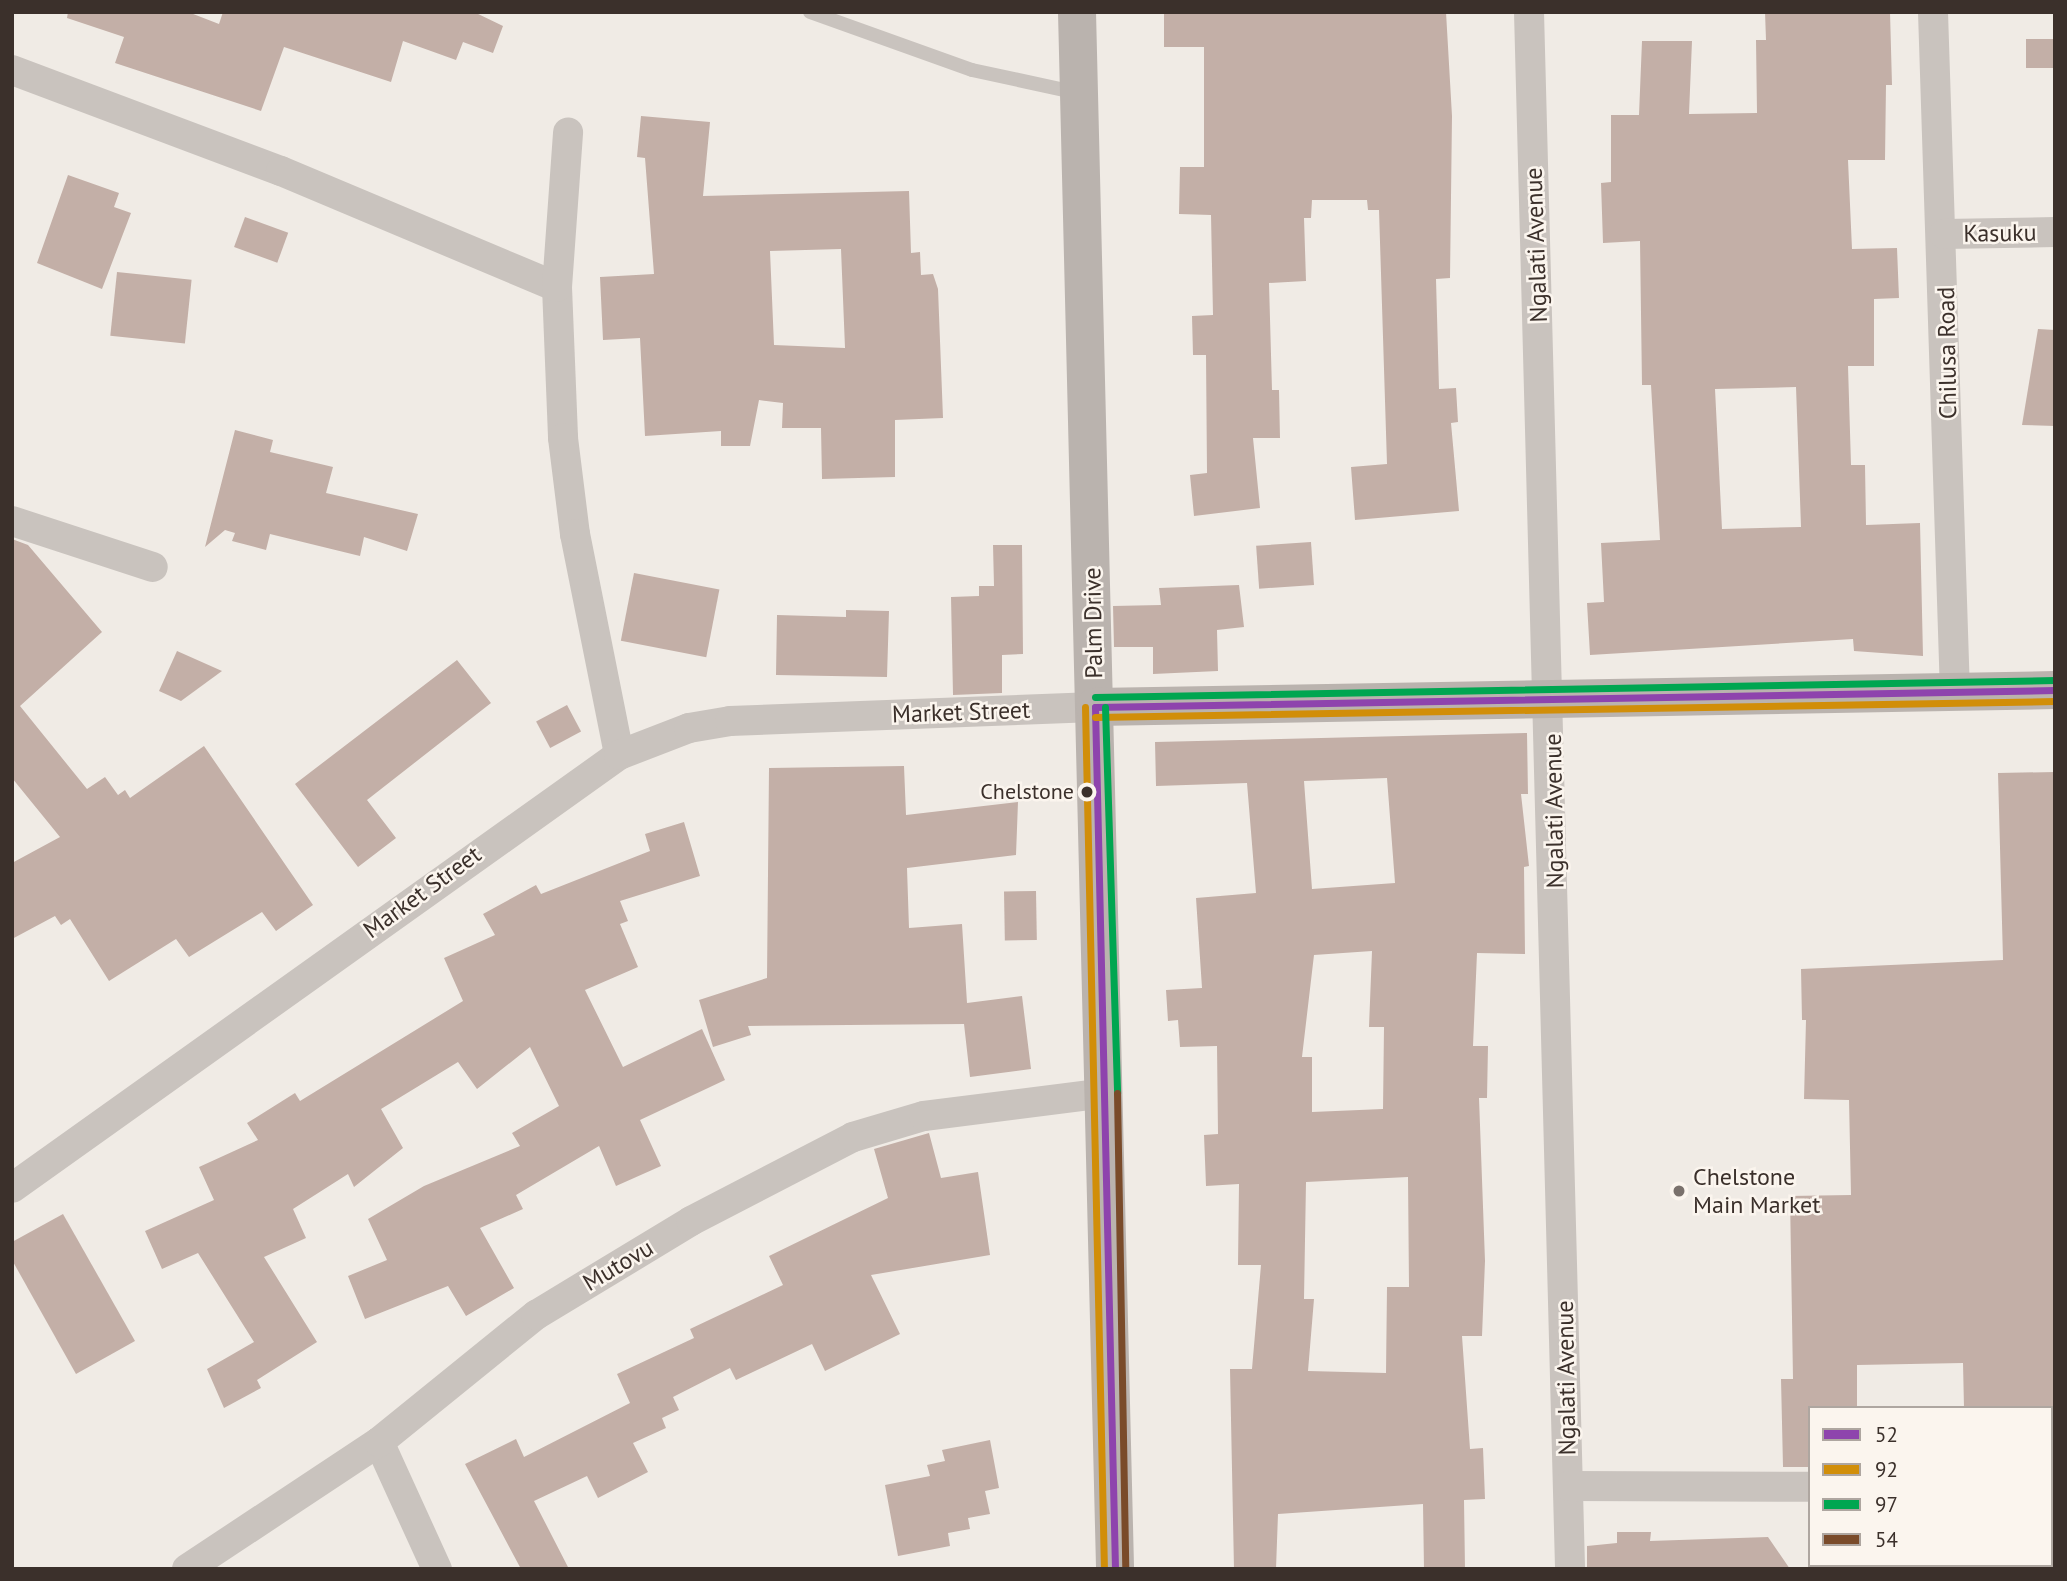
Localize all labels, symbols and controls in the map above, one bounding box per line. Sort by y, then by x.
street label: Ngalati Avenue [1519,167,1553,323]
street label: Kasuku [1963,218,2037,248]
street label: Chilusa Road [1931,287,1963,419]
street label: Palm Drive [1078,567,1108,679]
street label: Market Street [891,695,1031,729]
street label: Ngalati Avenue [1538,733,1570,889]
place label: Chelstone [980,779,1074,805]
marker: Chelstone [1080,785,1094,799]
street label: Market Street [358,840,486,944]
place label: Chelstone Main Market [1693,1163,1820,1219]
marker: Chelstone Main Market [1671,1183,1687,1199]
street label: Mutovu [578,1233,658,1297]
street label: Ngalati Avenue [1550,1300,1582,1456]
legend [1808,1406,2053,1567]
text: 52 [1875,1421,1898,1448]
text: 92 [1875,1456,1898,1483]
text: 97 [1875,1491,1898,1518]
text: 54 [1875,1526,1898,1553]

